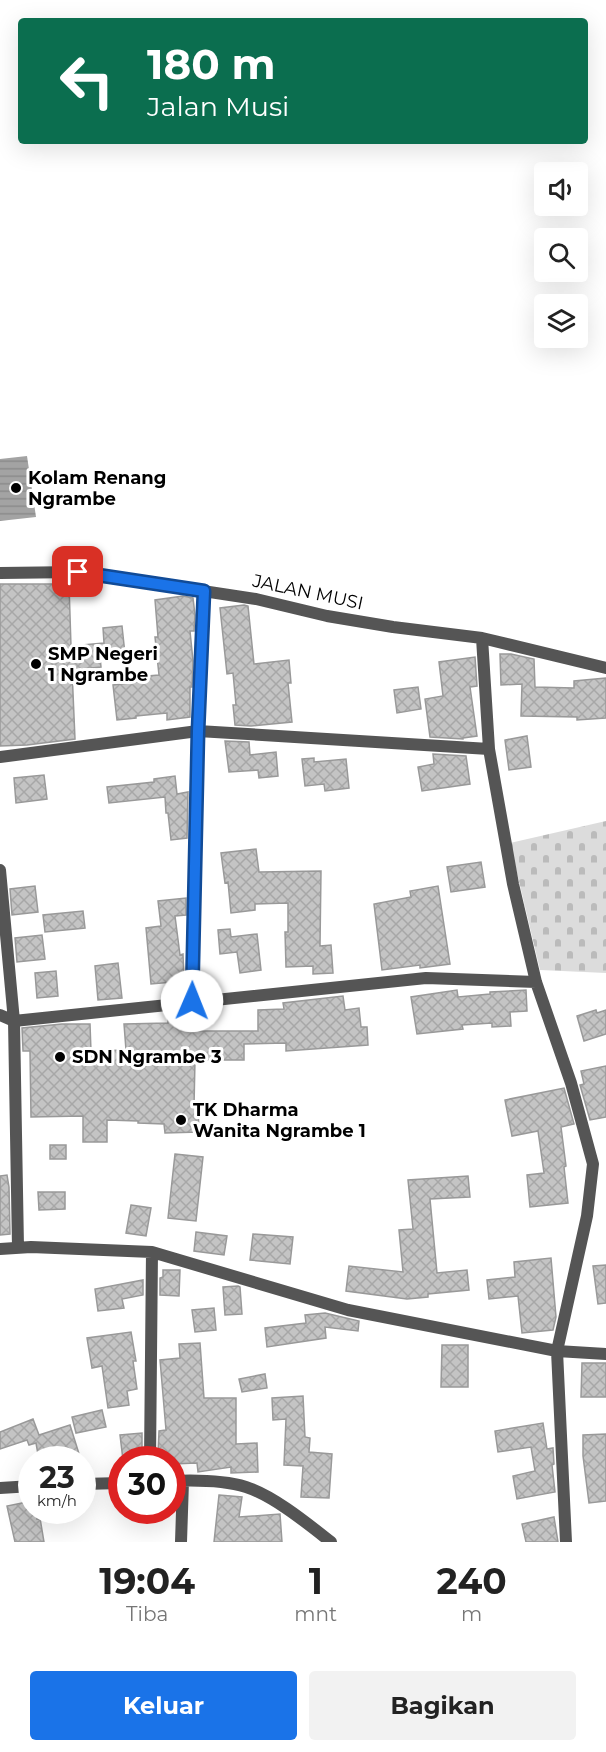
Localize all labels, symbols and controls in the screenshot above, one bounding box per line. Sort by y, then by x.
text: 180 m [147,38,276,90]
icon: left [48,42,126,120]
text: Jalan Musi [147,90,289,123]
map controls [534,162,588,348]
button: sound [534,162,588,216]
button: search [534,228,588,282]
button: layers [534,294,588,348]
place label: Kolam Renang Ngrambe [28,467,166,510]
marker: Kolam Renang Ngrambe [9,481,23,495]
pin [52,546,103,597]
icon: arrive [61,555,94,588]
street label: JALAN MUSI [250,569,365,614]
place label: SMP Negeri 1 Ngrambe [48,643,158,686]
marker: SMP Negeri 1 Ngrambe [29,657,43,671]
position arrow [160,969,224,1033]
place label: SDN Ngrambe 3 [72,1046,222,1068]
marker: SDN Ngrambe 3 [53,1050,67,1064]
place label: TK Dharma Wanita Ngrambe 1 [193,1099,366,1142]
marker: TK Dharma Wanita Ngrambe 1 [174,1113,188,1127]
speed limit sign: 30 [108,1446,186,1524]
text: 23 [39,1459,75,1496]
text: km/h [37,1491,77,1510]
text: 19:04 [99,1559,195,1603]
text: 1 [309,1559,323,1603]
text: 240 [437,1559,507,1603]
text: Tiba [126,1602,168,1626]
text: mnt [294,1602,337,1626]
text: m [461,1602,482,1626]
button: Keluar [30,1671,297,1740]
button: Bagikan [309,1671,576,1740]

